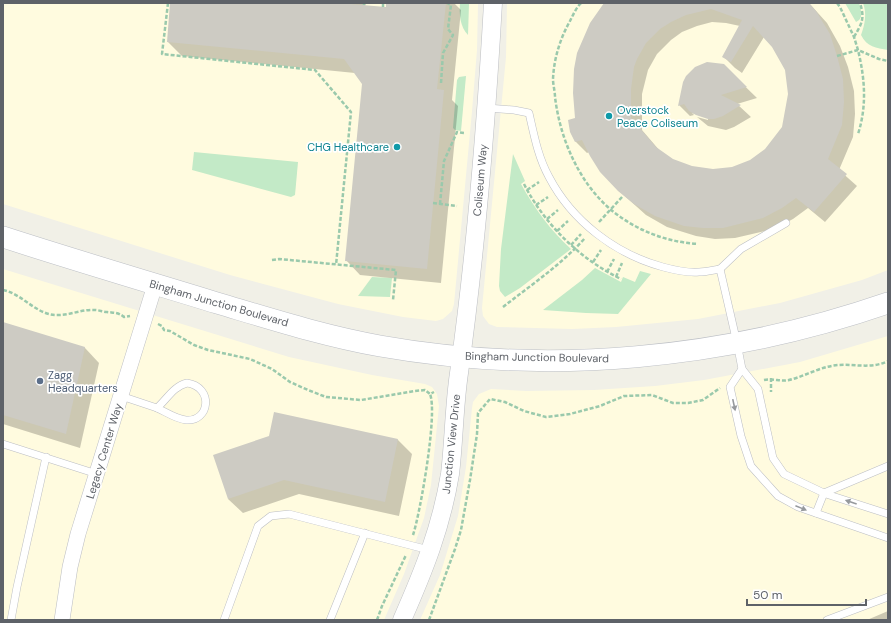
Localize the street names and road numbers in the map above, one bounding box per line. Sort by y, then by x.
street label: Coliseum Way [470,143,490,217]
street label: Bingham Junction Boulevard [148,276,290,330]
street label: Bingham Junction Boulevard [465,349,609,365]
street label: Junction View Drive [439,393,463,495]
street label: Legacy Center Way [83,402,125,500]

